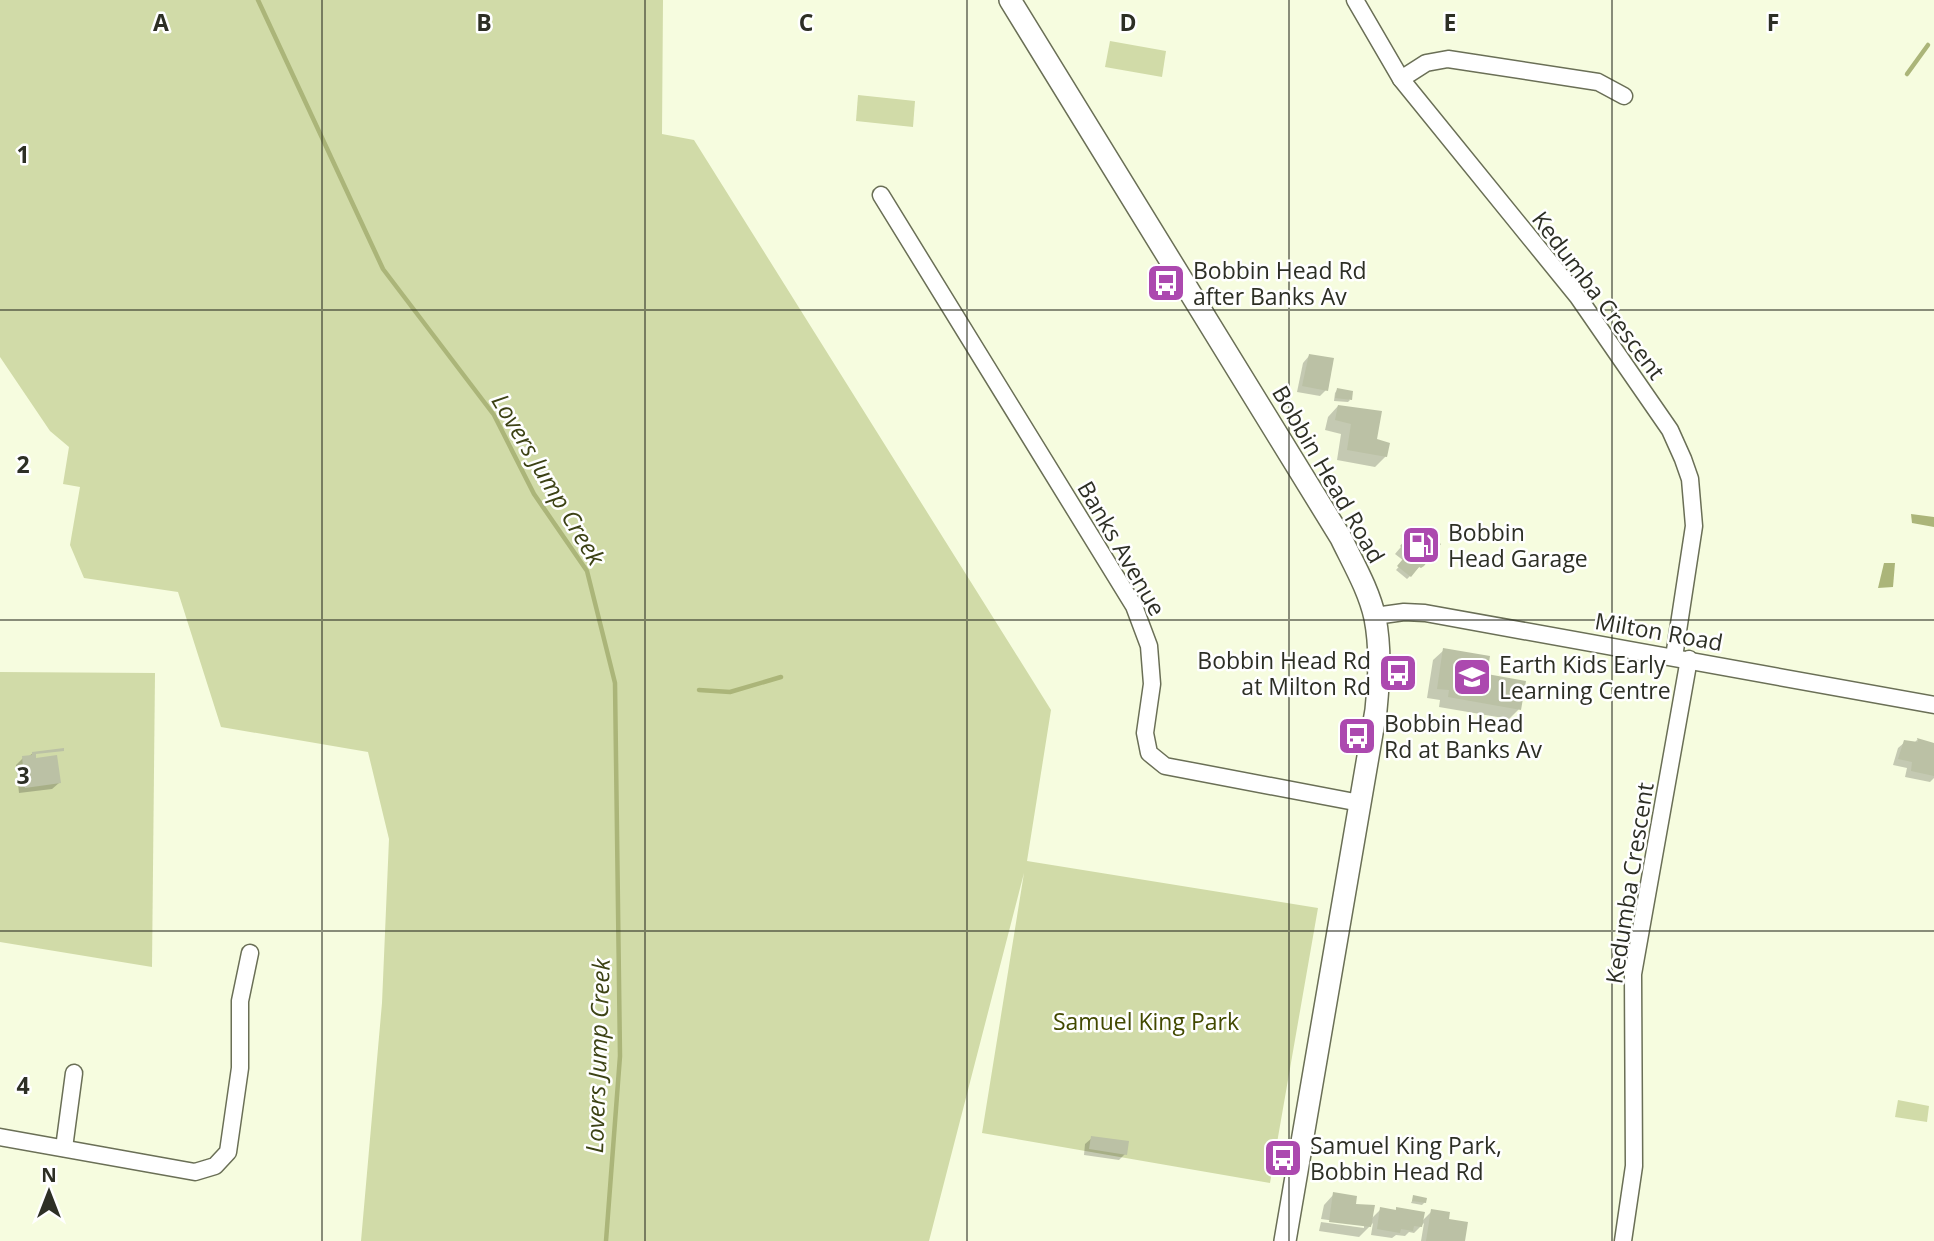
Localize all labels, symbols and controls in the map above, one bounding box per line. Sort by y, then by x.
text: A [153,6,169,38]
text: B [476,6,492,38]
text: C [799,6,813,38]
text: D [1119,6,1137,38]
text: E [1444,6,1456,38]
text: F [1767,6,1779,38]
text: 1 [16,138,30,170]
street label: Kedumba Crescent [1525,204,1673,386]
place label: Bobbin Head Rd after Banks Av [1193,254,1367,312]
bus stop icon: Bobbin Head Rd after Banks Av [1145,262,1187,304]
street label: Bobbin Head Road [1265,379,1393,569]
water label: Lovers Jump Creek [485,387,614,572]
text: 2 [16,448,30,480]
street label: Banks Avenue [1070,475,1174,621]
place label: Bobbin Head Garage [1448,516,1588,574]
fuel station icon: Bobbin Head Garage [1400,524,1442,566]
street label: Milton Road [1593,604,1725,658]
place label: Bobbin Head Rd at Milton Rd [1197,644,1371,702]
place label: Earth Kids Early Learning Centre [1499,648,1671,706]
bus stop icon: Bobbin Head Rd at Milton Rd [1377,652,1419,694]
school or university icon: Earth Kids Early Learning Centre [1451,656,1493,698]
place label: Bobbin Head Rd at Banks Av [1384,707,1543,765]
bus stop icon: Bobbin Head Rd at Banks Av [1336,715,1378,757]
text: 3 [16,759,30,791]
street label: Kedumba Crescent [1597,780,1661,986]
water label: Lovers Jump Creek [577,957,617,1154]
park label: Samuel King Park [1053,1005,1239,1037]
text: 4 [16,1069,30,1101]
place label: Samuel King Park, Bobbin Head Rd [1310,1129,1502,1187]
bus stop icon: Samuel King Park, Bobbin Head Rd [1262,1137,1304,1179]
north arrow [14,1157,84,1227]
text: N [41,1162,57,1188]

